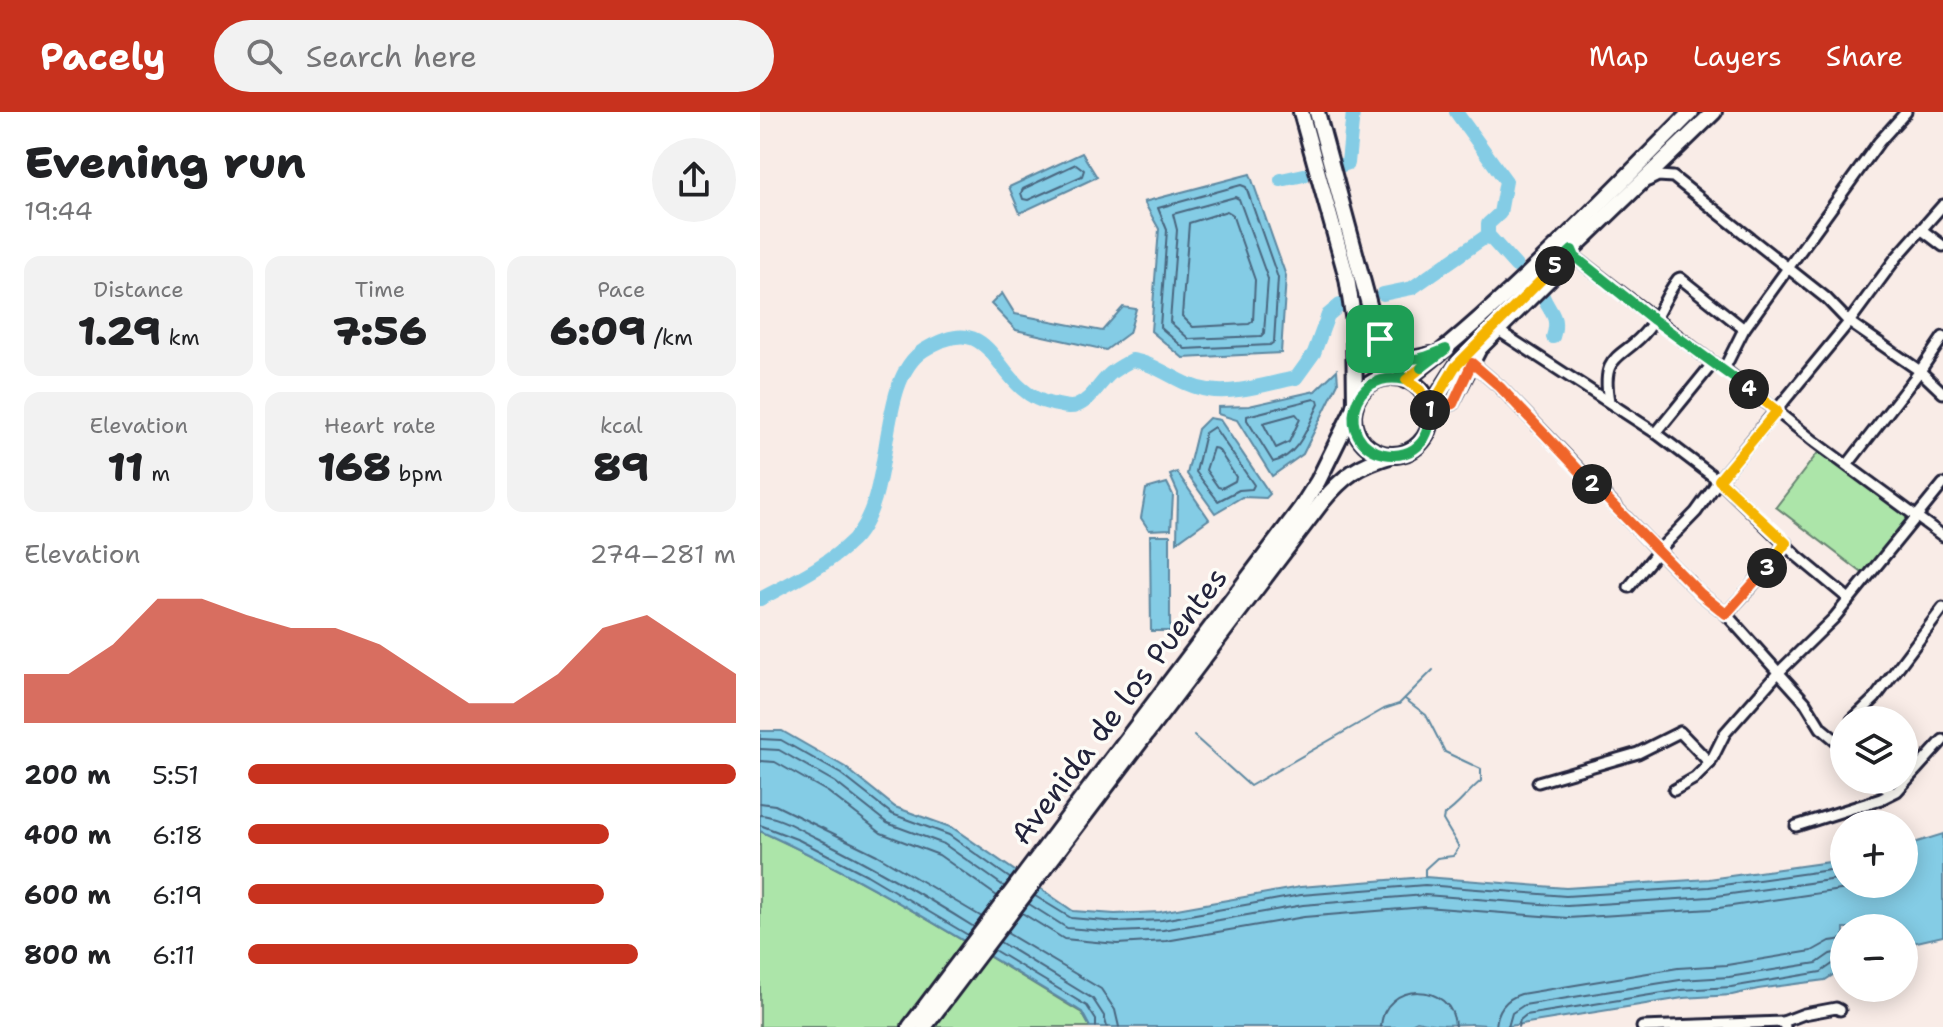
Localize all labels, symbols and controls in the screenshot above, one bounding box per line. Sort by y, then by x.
search box [214,20,774,92]
text: Pacely [40,31,166,82]
icon: search [242,34,286,78]
text: Search here [306,36,477,77]
text: Map [1589,37,1649,75]
text: Layers [1693,37,1782,75]
text: Share [1826,37,1903,75]
text: Evening run [24,133,306,192]
button: share [652,138,736,222]
text: 19:44 [24,193,93,228]
pin: 5 [1535,246,1575,286]
text: 5 [1548,251,1562,280]
text: Distance [94,275,184,304]
text: Time [355,275,405,304]
text: Pace [597,275,646,304]
text: 1.29 [78,304,161,358]
text: 7:56 [333,304,427,358]
text: 6:09 [550,304,646,358]
pin [1346,305,1414,373]
icon: arrive [1358,317,1402,361]
text: km [161,323,200,352]
text: /km [646,323,693,352]
pin: 4 [1729,369,1769,409]
text: 4 [1741,374,1757,403]
pin: 1 [1410,390,1450,430]
text: 1 [1425,395,1435,424]
text: Elevation [89,411,188,440]
text: Heart rate [324,411,436,440]
text: kcal [600,411,643,440]
text: 11 [107,440,144,494]
text: 168 [317,440,391,494]
text: 89 [593,440,649,494]
text: m [144,459,170,488]
text: bpm [391,459,443,488]
pin: 2 [1572,464,1612,504]
text: 2 [1584,469,1600,498]
text: Elevation [24,536,140,571]
text: 274–281 m [590,536,736,571]
pin: 3 [1747,548,1787,588]
text: 3 [1759,553,1775,582]
street label: Avenida de los Puentes [1001,559,1237,853]
map controls [1830,706,1918,1002]
button: layers [1830,706,1918,794]
text: 200 m [24,757,111,792]
text: 5:51 [152,757,199,792]
button: + [1830,810,1918,898]
text: 400 m [24,817,111,852]
text: 6:18 [152,817,203,852]
text: 600 m [24,877,111,912]
text: 6:19 [152,877,203,912]
button: − [1830,914,1918,1002]
text: 800 m [24,937,111,972]
text: 6:11 [152,937,195,972]

